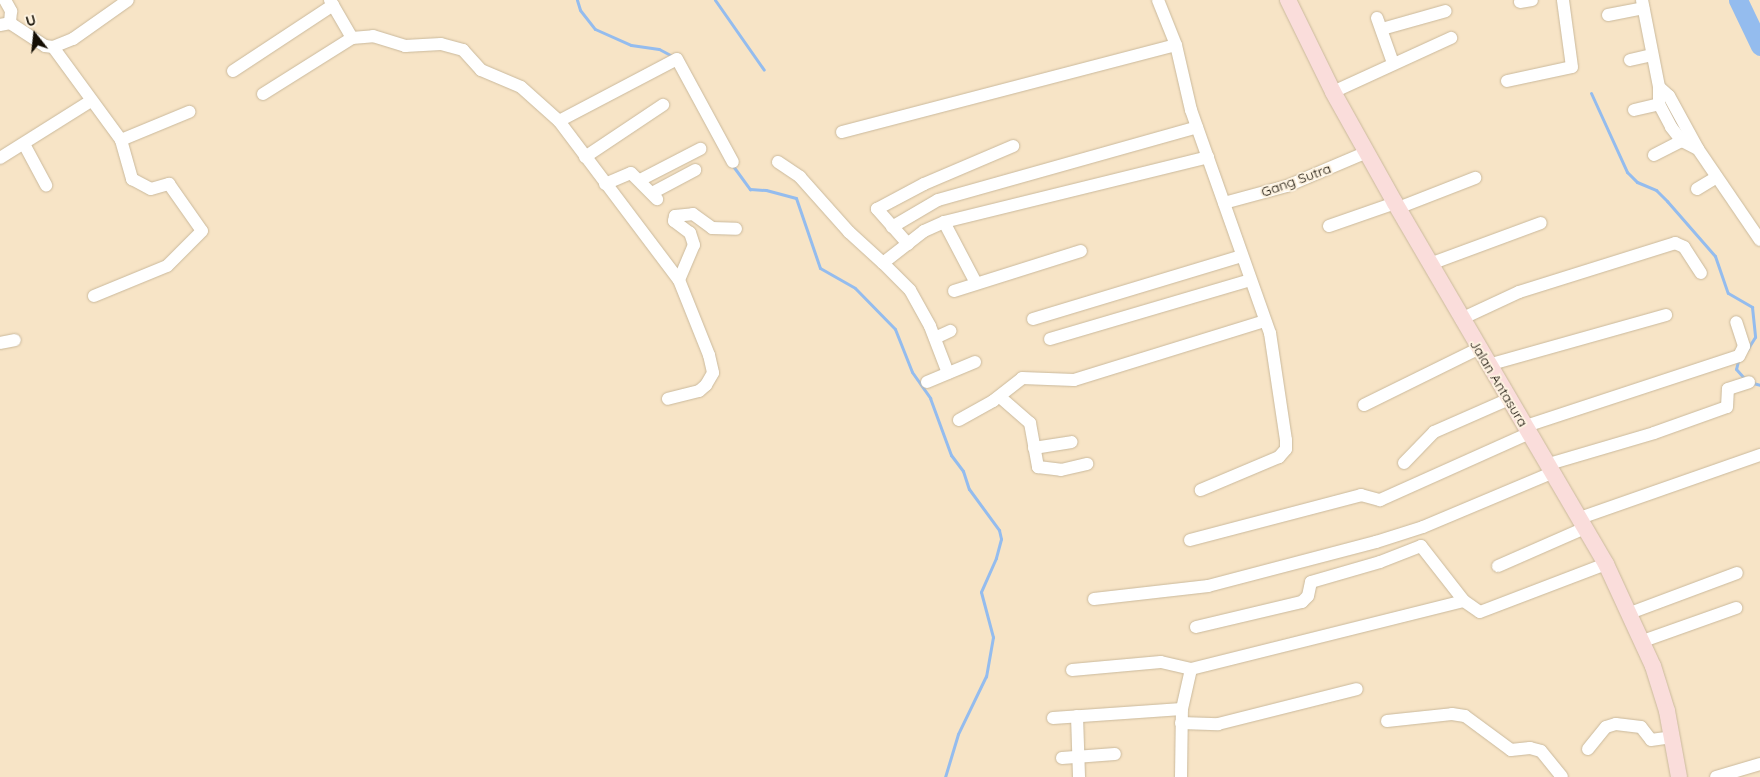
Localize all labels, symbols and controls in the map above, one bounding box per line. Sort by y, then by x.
north arrow [10,10,60,60]
text: U [24,11,38,31]
street label: Gang Sutra [1259,160,1333,200]
street label: Jalan Antasura [1466,336,1532,430]

